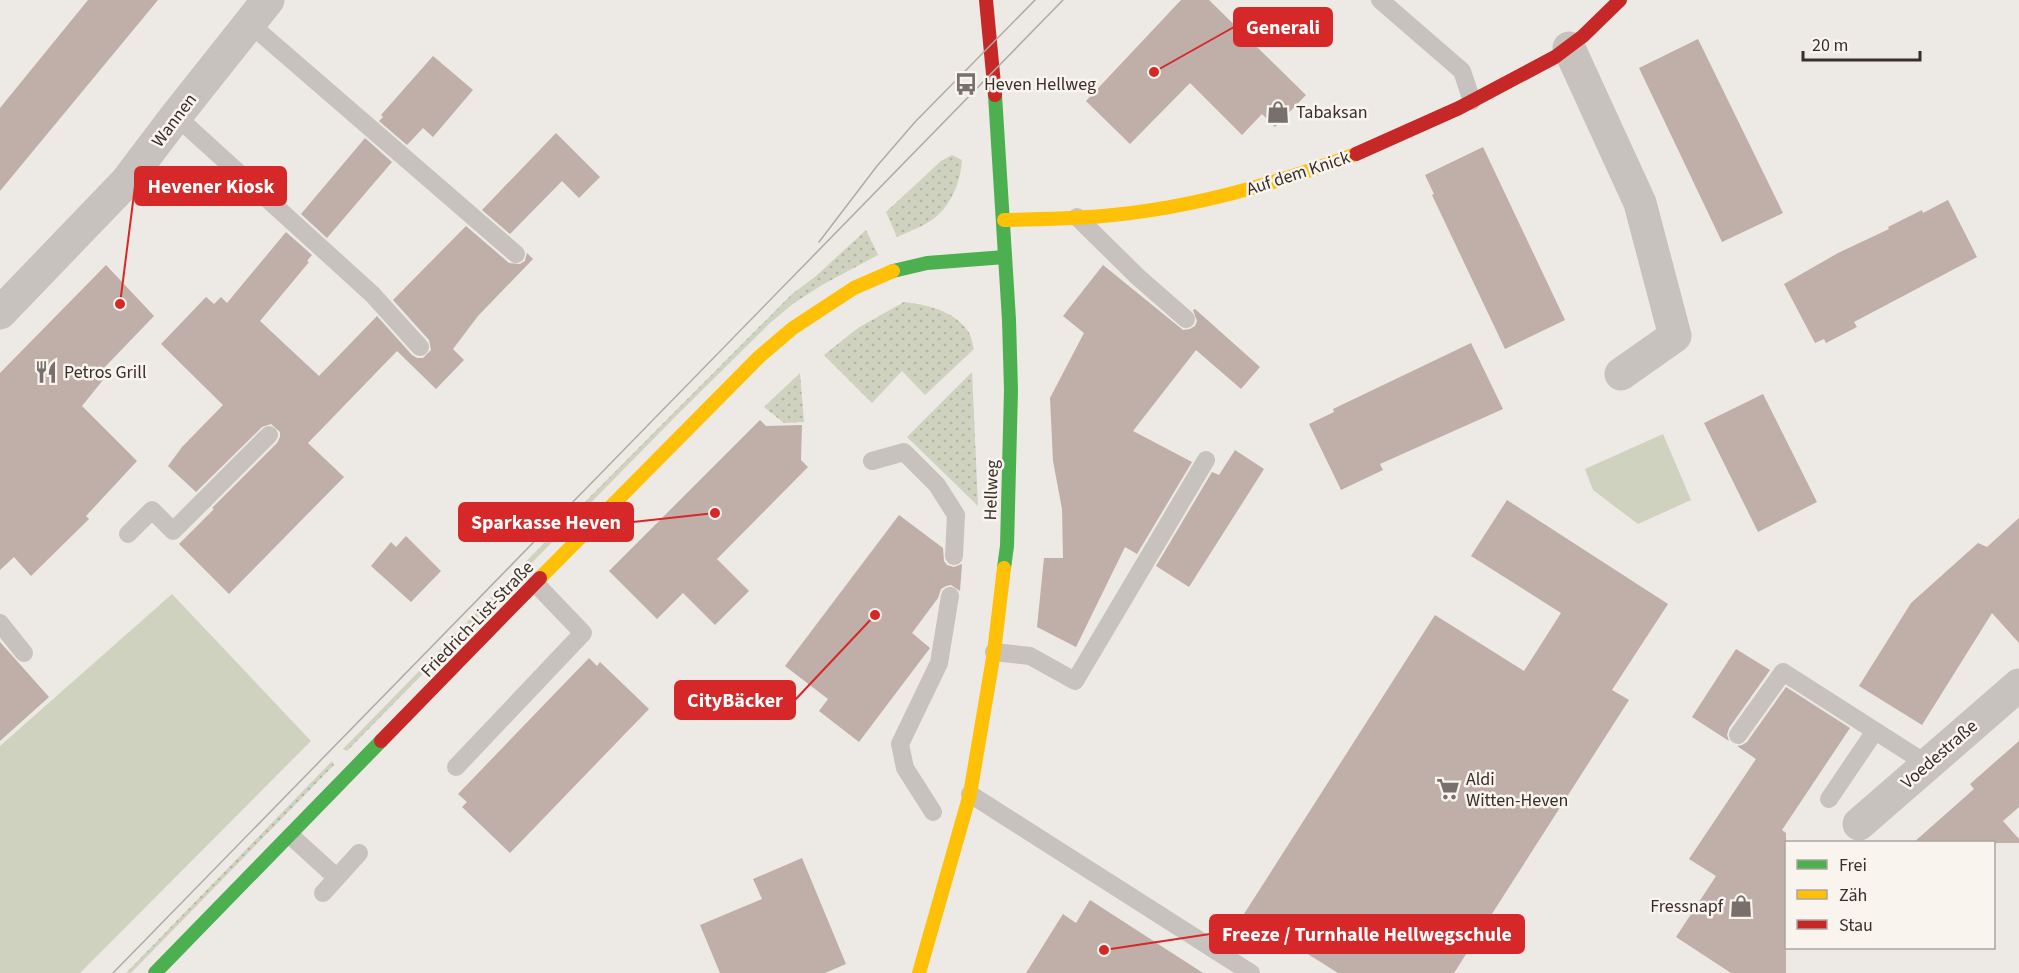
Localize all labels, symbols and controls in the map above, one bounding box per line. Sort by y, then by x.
callout: Generali [1234,8,1332,46]
text: Generali [1246,14,1320,42]
scale bar [1803,24,1920,62]
text: 20 m [1812,33,1848,58]
bus stop icon: Heven Hellweg [953,71,979,97]
place label: Heven Hellweg [984,72,1096,97]
street label: Wannen [146,88,203,152]
shop icon: Tabaksan [1265,99,1291,125]
place label: Tabaksan [1296,100,1368,125]
street label: Auf dem Knick [1243,145,1353,202]
callout: Hevener Kiosk [135,167,286,205]
text: Hevener Kiosk [148,173,274,201]
restaurant icon: Petros Grill [33,359,59,385]
place label: Petros Grill [64,360,146,385]
street label: Hellweg [978,459,1005,521]
callout: Sparkasse Heven [459,503,633,541]
text: Sparkasse Heven [471,509,621,537]
street label: Friedrich-List-Straße [415,556,540,683]
callout: CityBäcker [675,681,795,719]
text: CityBäcker [687,687,783,715]
street label: Voedestraße [1896,714,1983,795]
place label: Aldi Witten-Heven [1466,767,1568,813]
supermarket icon: Aldi Witten-Heven [1435,776,1461,802]
legend [1785,841,1995,949]
text: Frei [1839,853,1867,878]
text: Zäh [1839,883,1867,908]
shop icon: Fressnapf [1728,893,1754,919]
place label: Fressnapf [1650,894,1724,919]
text: Stau [1839,913,1873,938]
callout: Freeze / Turnhalle Hellwegschule [1210,915,1524,953]
text: Freeze / Turnhalle Hellwegschule [1222,921,1512,949]

